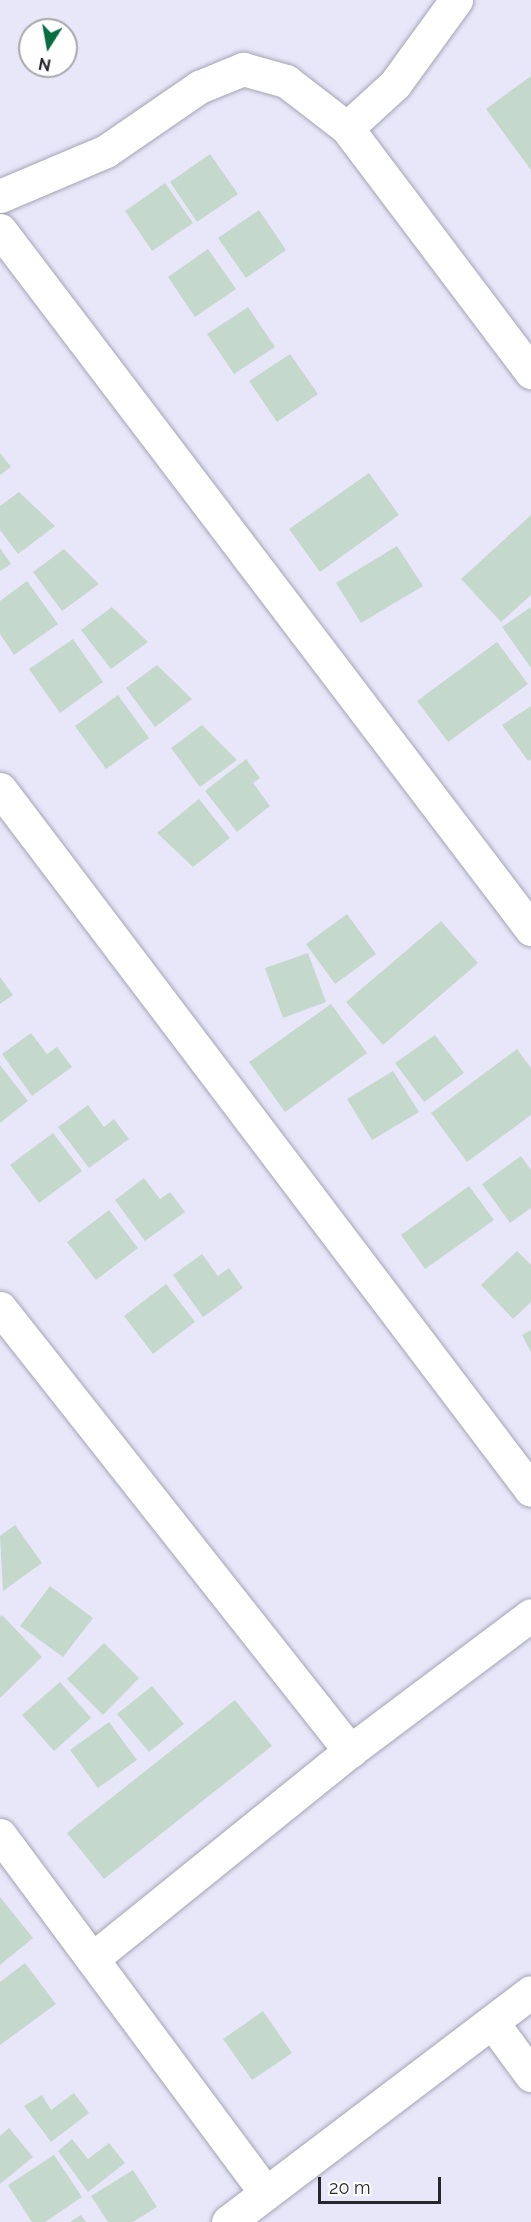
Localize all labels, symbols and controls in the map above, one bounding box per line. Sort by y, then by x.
north arrow [18,18,78,78]
text: N [37,54,53,75]
scale bar [321,2165,444,2203]
text: 20 m [329,2177,371,2198]

